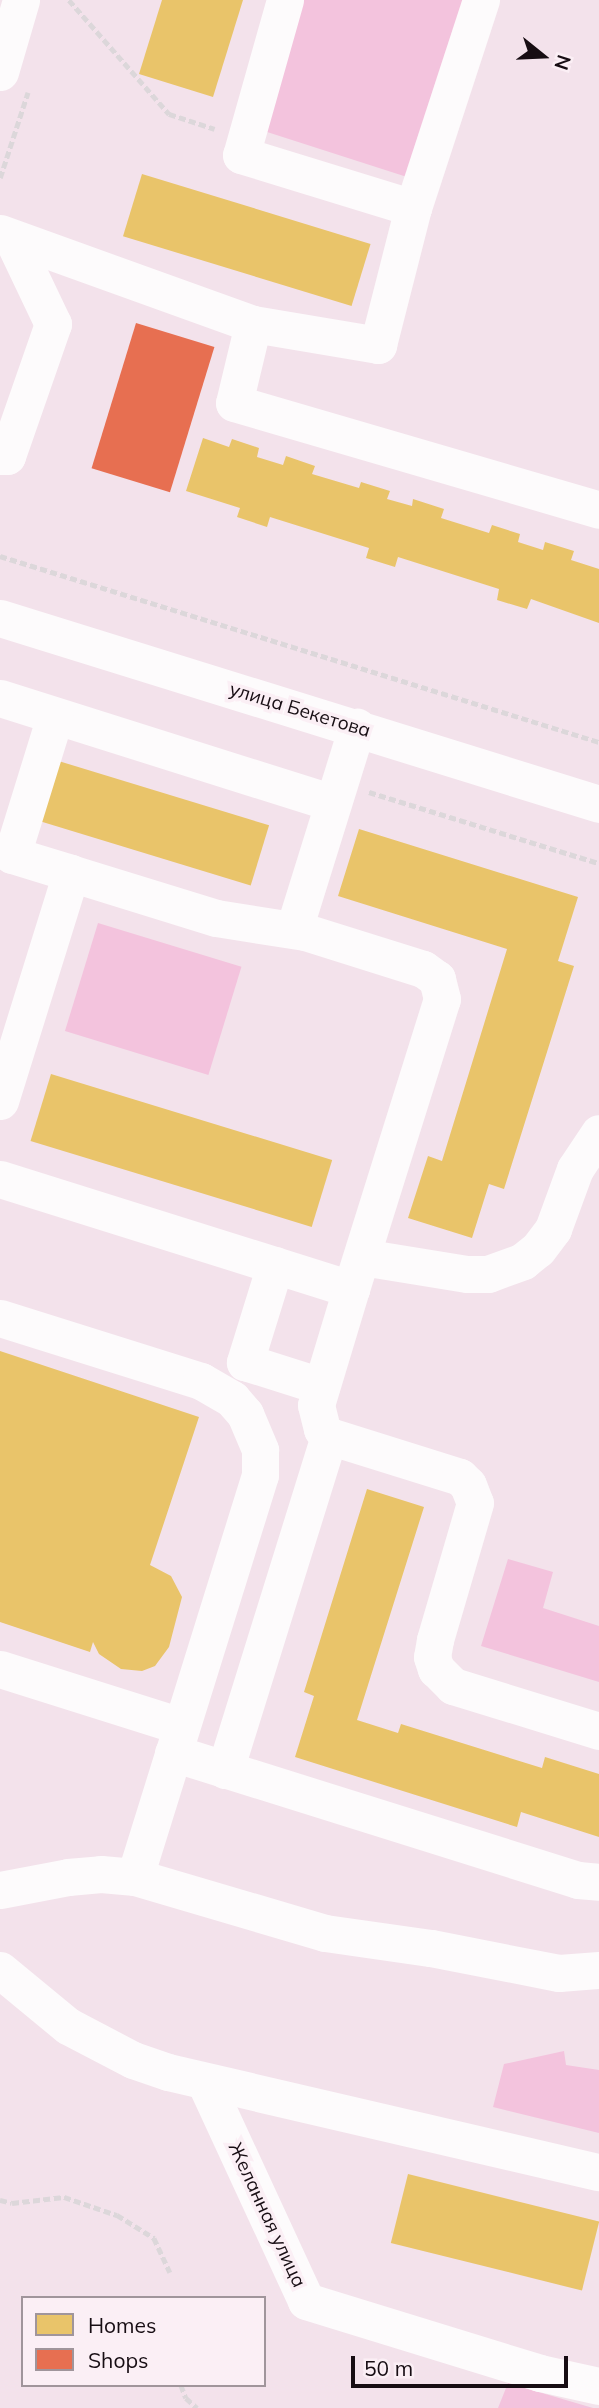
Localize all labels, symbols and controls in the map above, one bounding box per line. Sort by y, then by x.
north arrow [508,21,578,91]
text: N [549,52,577,73]
street label: улица Бекетова [227,678,373,742]
street label: Желанная улица [223,2139,311,2291]
legend [21,2296,266,2387]
text: Homes [88,2312,156,2338]
scale bar [354,2342,571,2386]
text: Shops [88,2347,148,2373]
text: 50 m [364,2355,413,2381]

